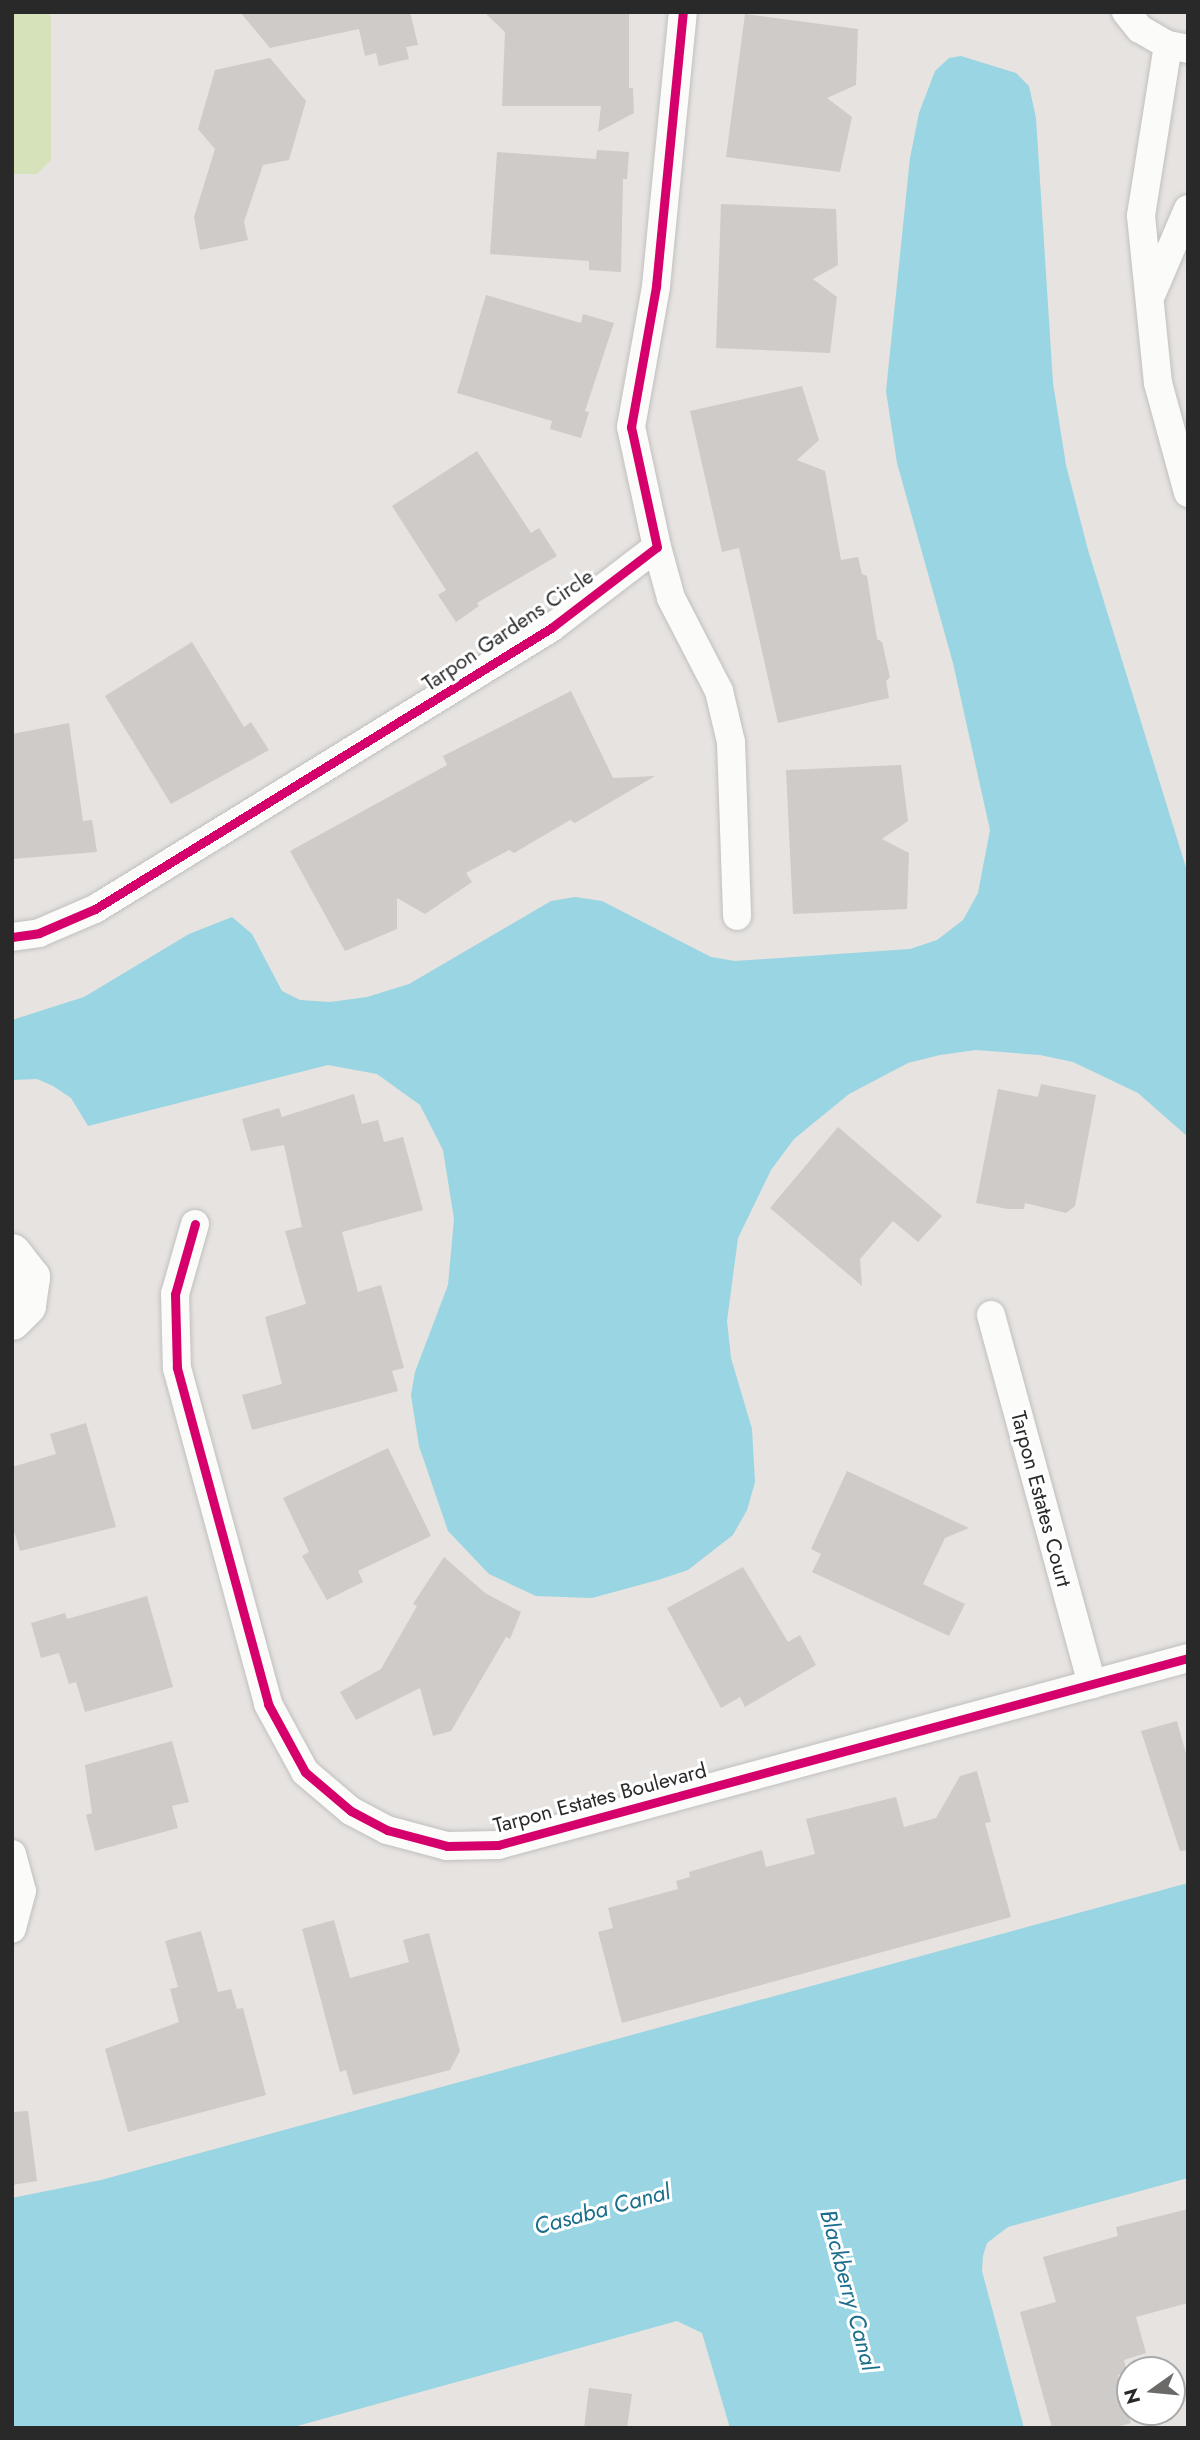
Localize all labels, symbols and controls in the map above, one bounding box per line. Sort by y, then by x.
street label: Tarpon Gardens Circle [418,564,598,696]
street label: Tarpon Estates Court [1005,1409,1077,1589]
street label: Tarpon Estates Boulevard [491,1757,709,1839]
water label: Casaba Canal [531,2178,673,2240]
water label: Blackberry Canal [814,2207,884,2373]
north arrow [1116,2356,1186,2426]
text: N [1117,2385,1147,2407]

